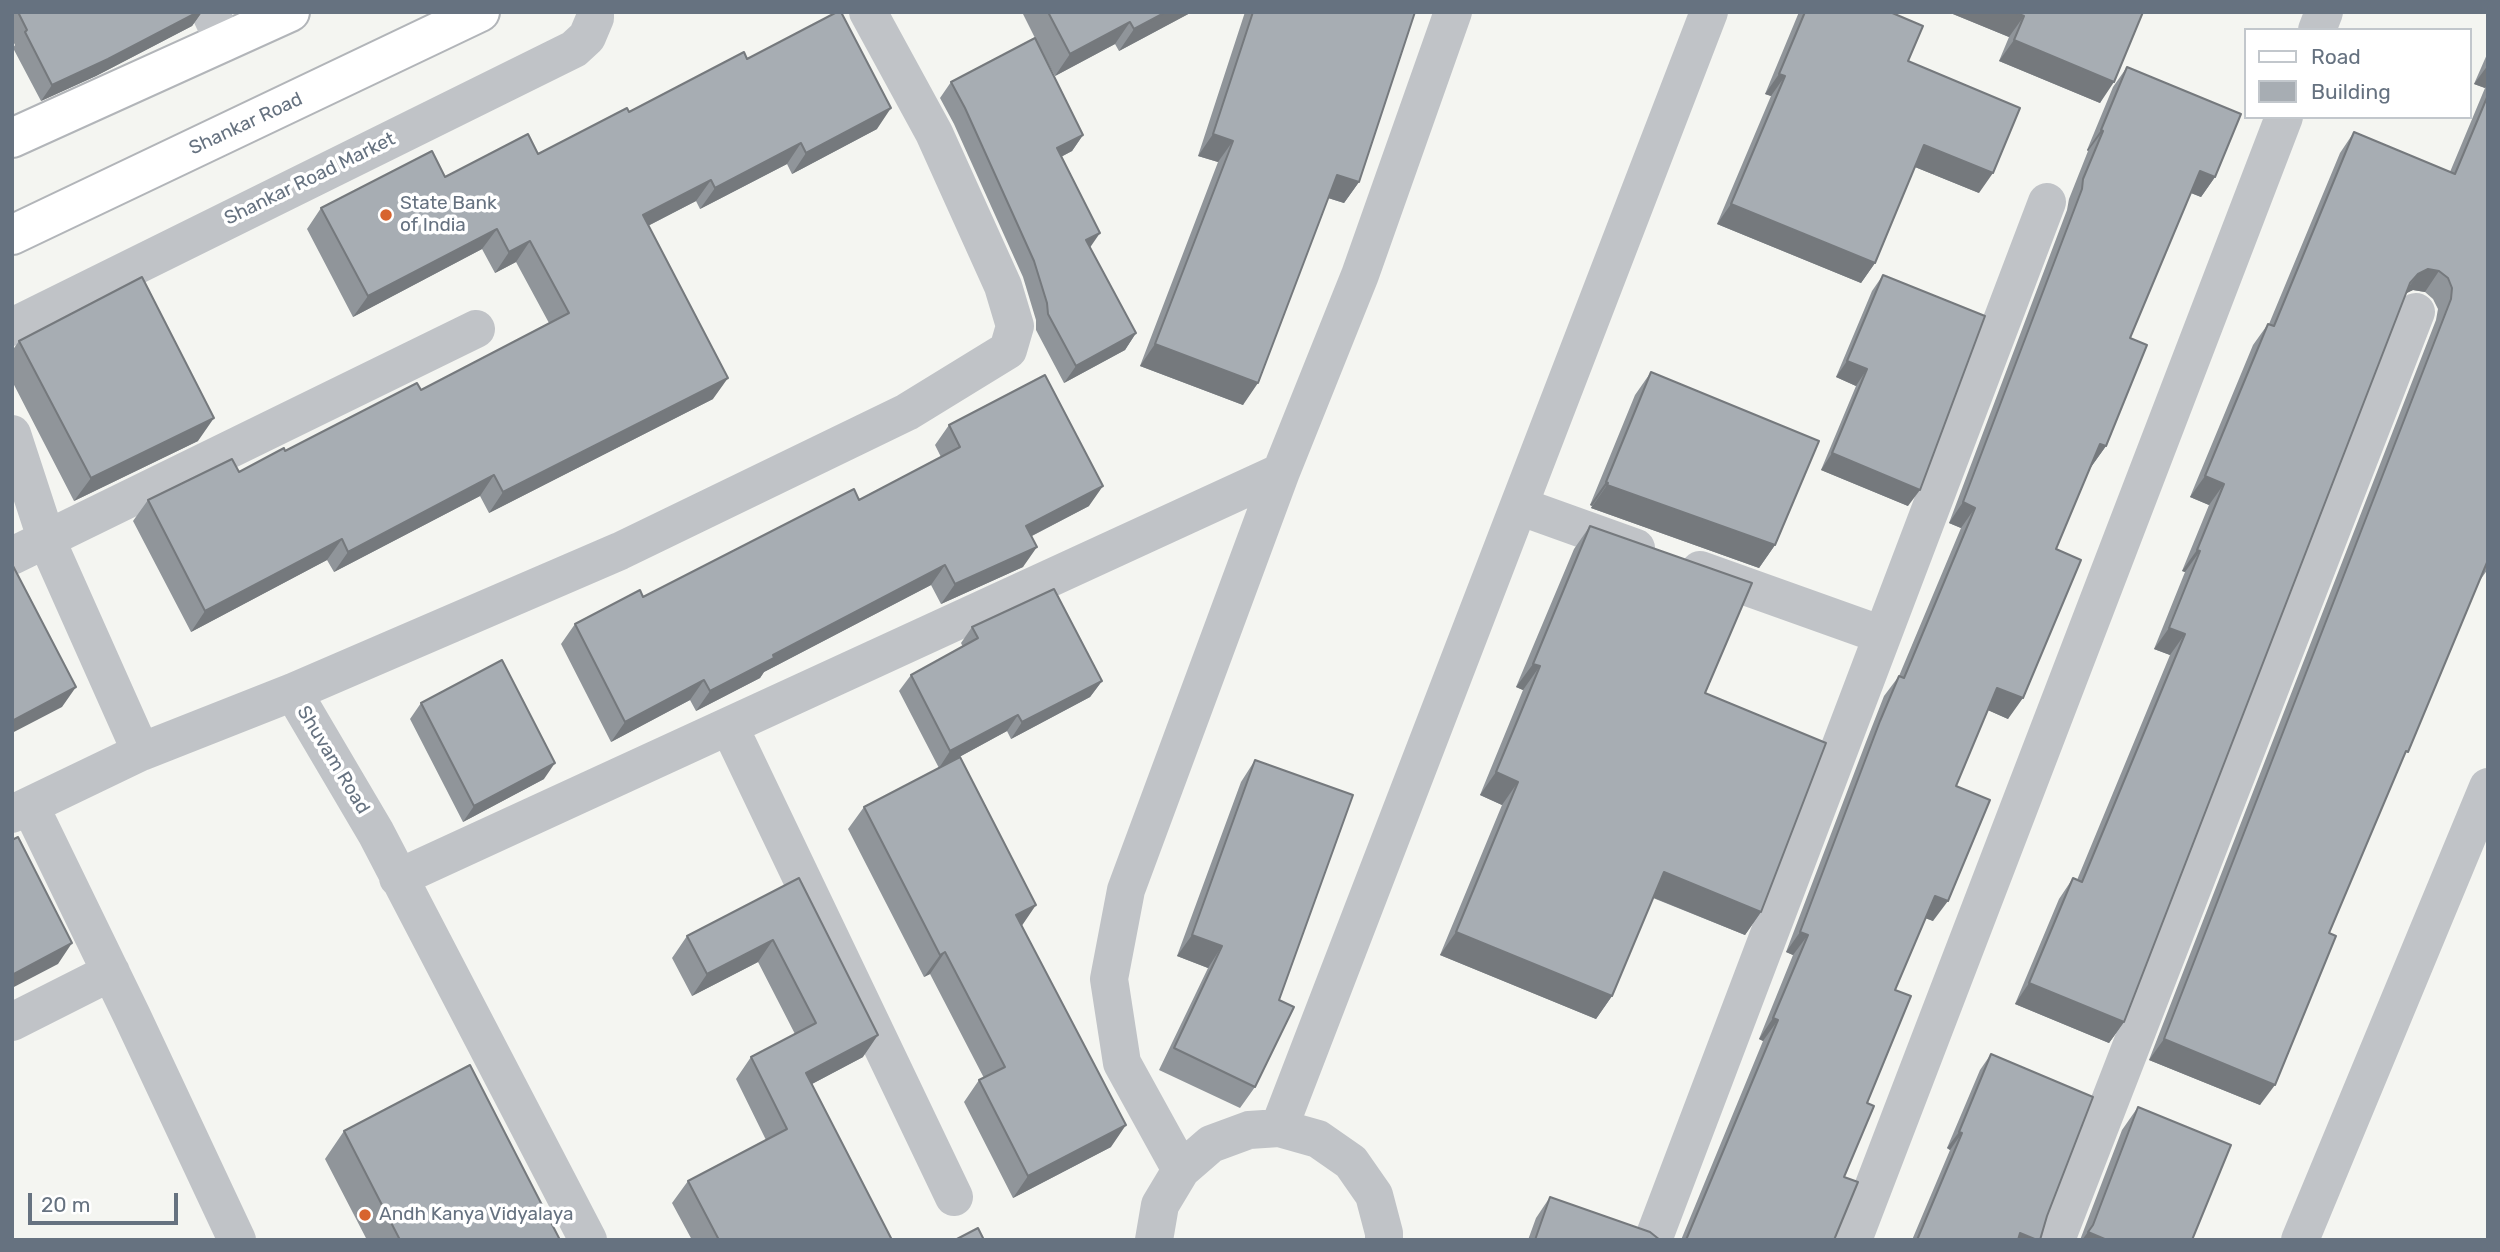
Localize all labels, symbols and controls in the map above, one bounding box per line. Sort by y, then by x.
legend [2244,28,2472,119]
text: Road [2311,44,2361,69]
text: Building [2311,79,2391,104]
street label: Shankar Road [186,88,306,160]
street label: Shankar Road Market [221,128,399,230]
place label: State Bank of India [400,193,497,237]
marker: State Bank of India [378,207,394,223]
street label: Shuvam Road [292,702,374,818]
scale bar [32,1178,182,1222]
text: 20 m [41,1192,90,1217]
place label: Andh Kanya Vidyalaya [379,1204,573,1226]
marker: Andh Kanya Vidyalaya [357,1207,373,1223]

